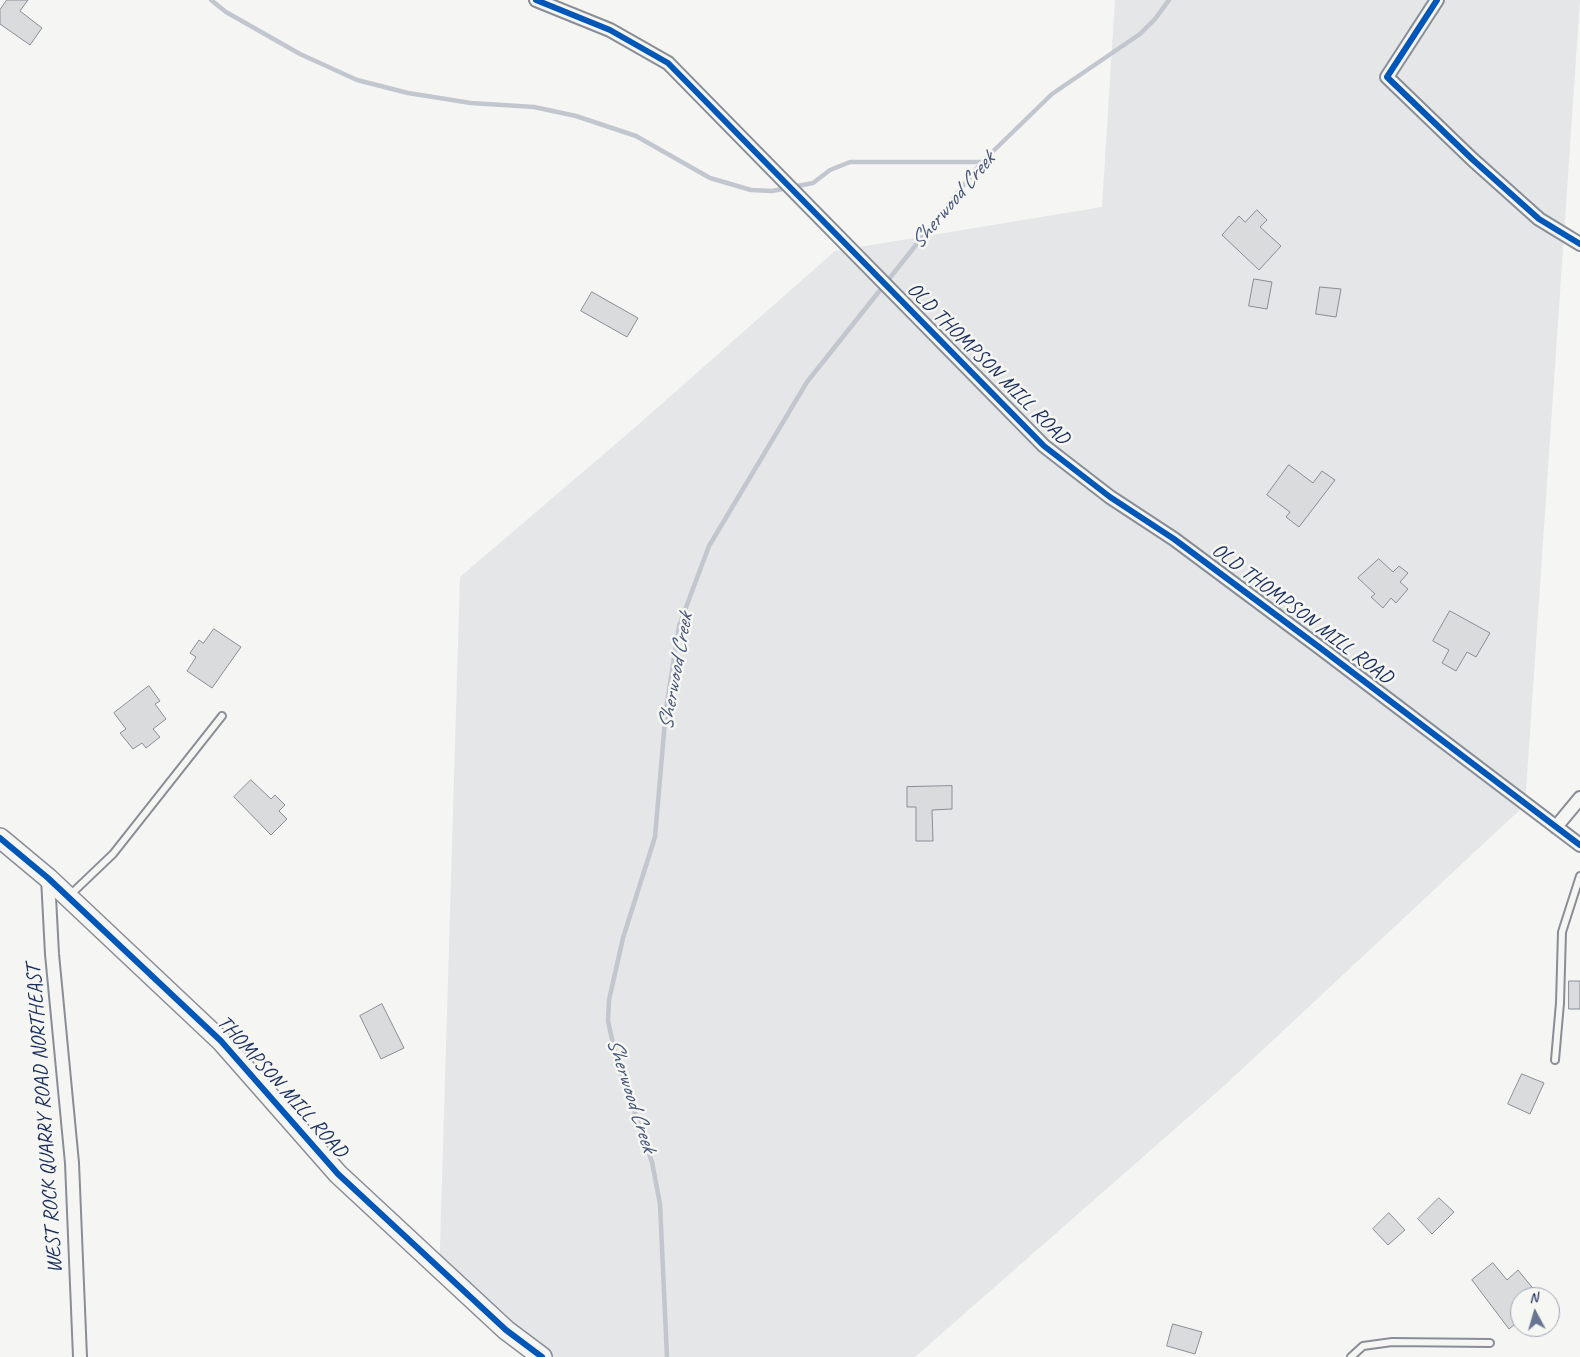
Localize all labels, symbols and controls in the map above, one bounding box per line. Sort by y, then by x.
water label: Sherwood Creek [905,147,1001,255]
street label: OLD THOMPSON MILL ROAD [901,277,1075,451]
street label: OLD THOMPSON MILL ROAD [1207,538,1397,690]
water label: Sherwood Creek [653,612,699,732]
street label: WEST ROCK QUARRY ROAD NORTHEAST [22,964,68,1274]
street label: THOMPSON MILL ROAD [211,1010,353,1164]
water label: Sherwood Creek [600,1035,662,1155]
north arrow [1510,1287,1560,1337]
text: N [1528,1289,1539,1306]

